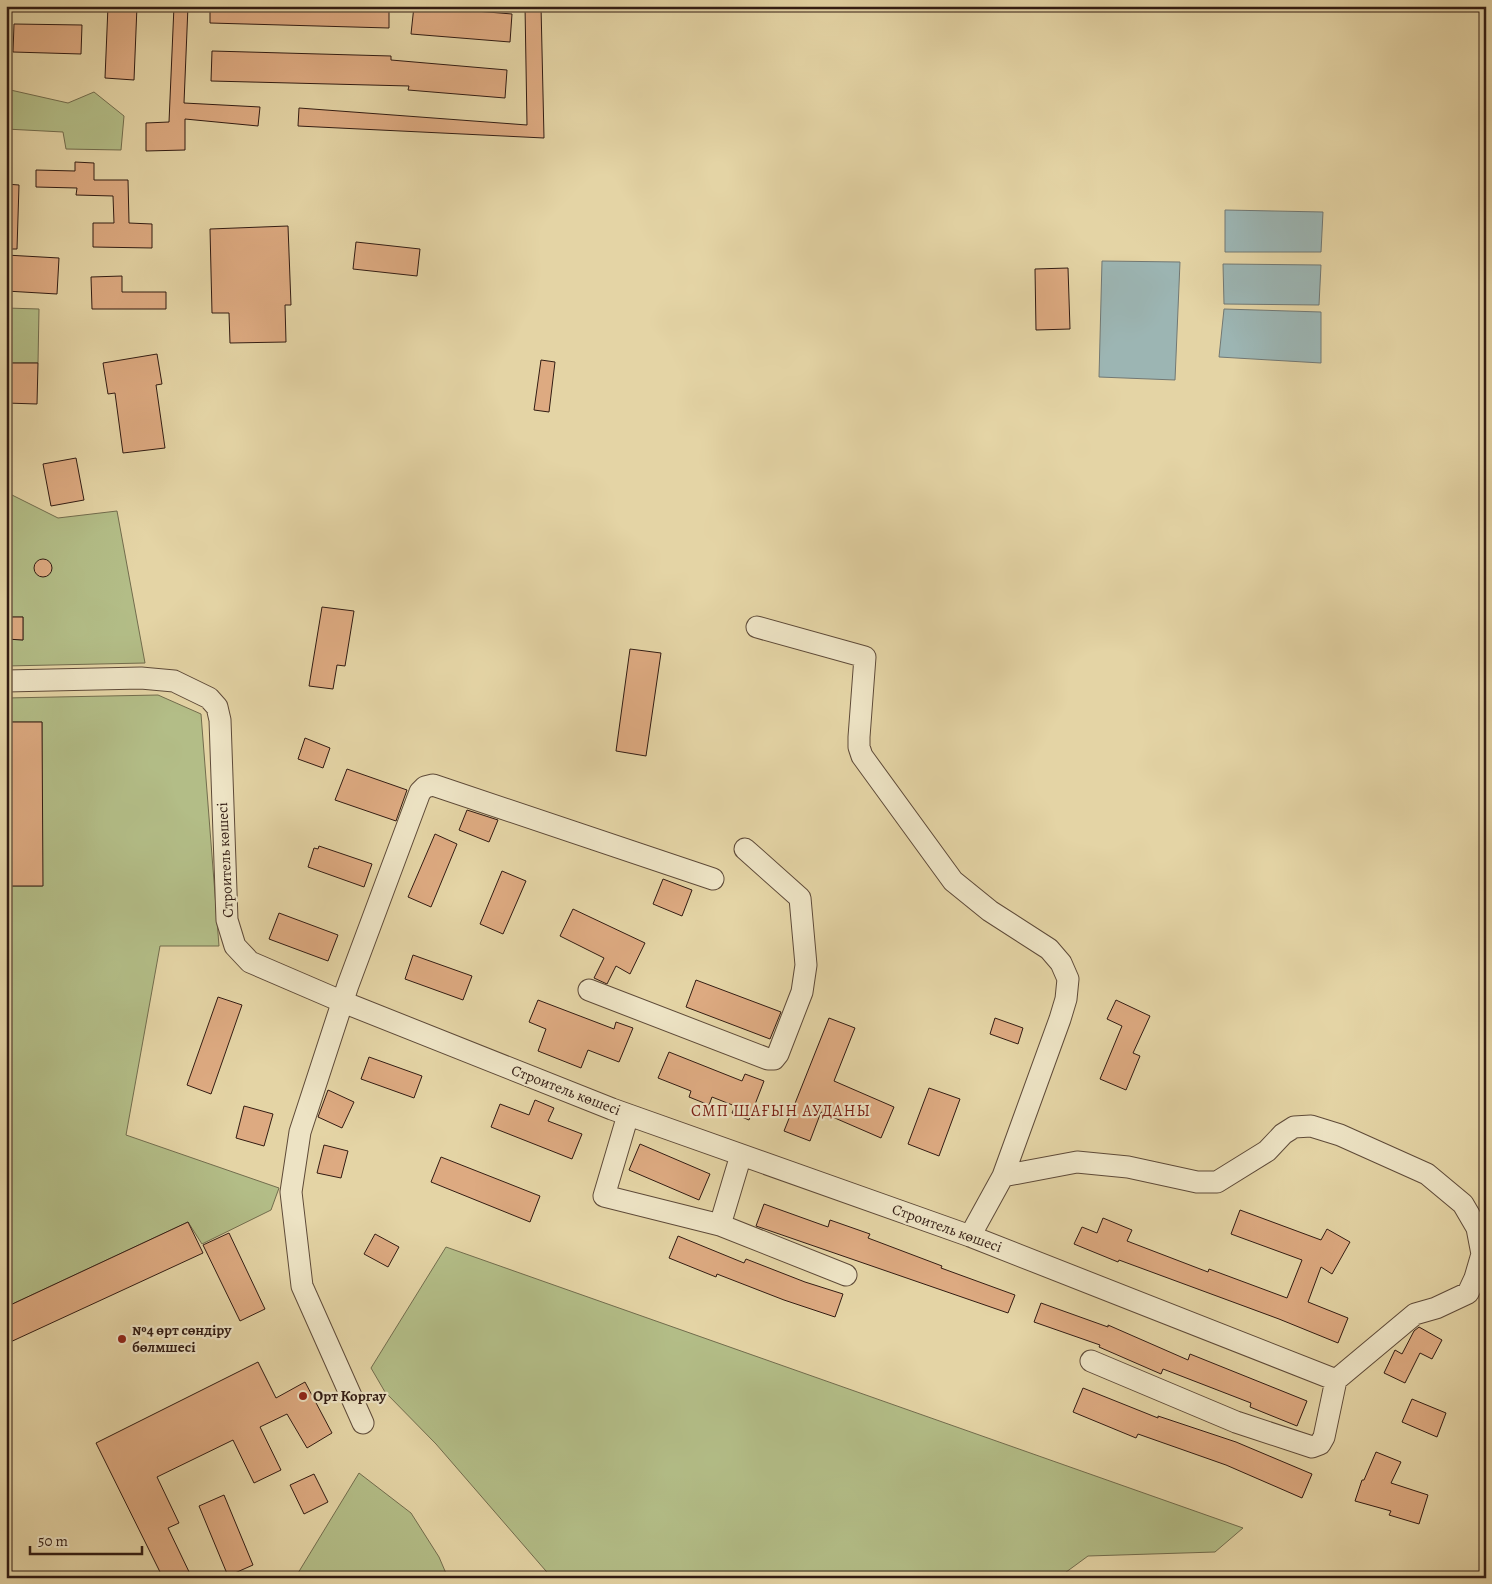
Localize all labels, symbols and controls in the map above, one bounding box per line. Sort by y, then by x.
street label: Строитель көшесі [212,802,238,918]
street label: Строитель көшесі [508,1060,624,1120]
district label: СМП ШАҒЫН АУДАНЫ [691,1100,871,1122]
street label: Строитель көшесі [889,1199,1005,1257]
place label: №4 өрт сөндіру бөлмшесі [132,1320,232,1357]
marker: №4 өрт сөндіру бөлмшесі [116,1333,128,1345]
place label: Орт Коргау [313,1386,387,1406]
marker: Орт Коргау [297,1390,309,1402]
scale bar [30,1524,142,1556]
text: 50 m [38,1531,68,1551]

